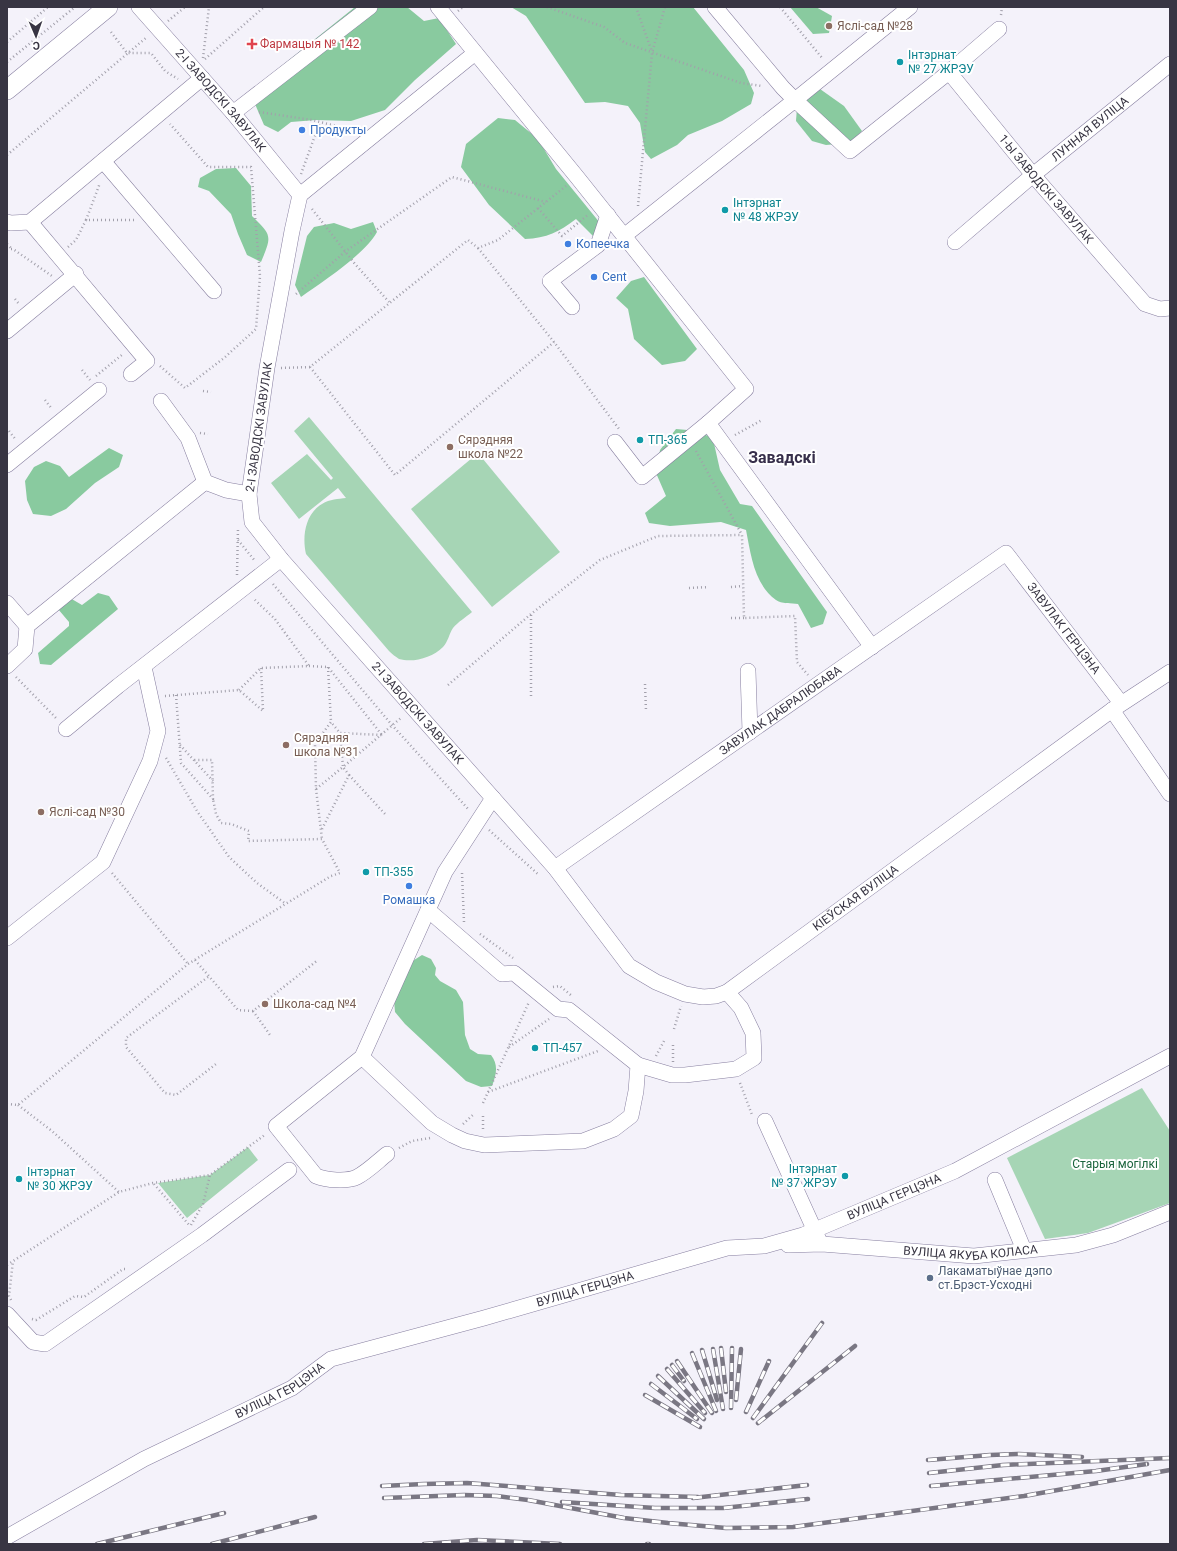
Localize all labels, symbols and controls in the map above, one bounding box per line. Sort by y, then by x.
north arrow [16,16,56,56]
place label: Яслі-сад №28 [837,19,913,33]
marker: Яслі-сад №28 [824,21,834,31]
place label: Фармацыя № 142 [260,37,360,51]
text: С [33,39,40,52]
marker: Фармацыя № 142 [247,39,257,49]
street label: 2-І ЗАВОДСКІ ЗАВУЛАК [172,46,269,155]
place label: Інтэрнат № 27 ЖРЭУ [908,48,974,76]
marker: Інтэрнат № 27 ЖРЭУ [895,57,905,67]
street label: ЛУННАЯ ВУЛІЦА [1049,94,1131,164]
place label: Продукты [310,123,366,137]
marker: Продукты [297,125,307,135]
street label: 1-Ы ЗАВОДСКІ ЗАВУЛАК [996,132,1096,246]
place label: Інтэрнат № 48 ЖРЭУ [733,196,799,224]
marker: Інтэрнат № 48 ЖРЭУ [720,205,730,215]
place label: Копеечка [576,237,630,251]
marker: Копеечка [563,239,573,249]
place label: Cent [602,270,627,284]
marker: Cent [589,272,599,282]
street label: 2-І ЗАВОДСКІ ЗАВУЛАК [243,361,275,493]
place label: Сярэдняя школа №22 [458,433,523,461]
place label: ТП-365 [648,433,688,447]
marker: ТП-365 [635,435,645,445]
marker: Сярэдняя школа №22 [445,442,455,452]
district label: Завадскі [748,448,816,467]
street label: ЗАВУЛАК ГЕРЦЭНА [1024,580,1103,677]
street label: 2-І ЗАВОДСКІ ЗАВУЛАК [369,659,467,767]
street label: ЗАВУЛАК ДАБРАЛЮБАВА [717,663,844,758]
place label: Сярэдняя школа №31 [294,731,359,759]
marker: Сярэдняя школа №31 [281,740,291,750]
place label: Яслі-сад №30 [49,805,125,819]
marker: Яслі-сад №30 [36,807,46,817]
street label: КІЕЎСКАЯ ВУЛІЦА [810,862,901,934]
place label: ТП-355 [374,865,414,879]
marker: ТП-355 [361,867,371,877]
marker: Ромашка [404,881,414,891]
place label: Ромашка [383,893,435,907]
place label: Школа-сад №4 [273,997,357,1011]
marker: Школа-сад №4 [260,999,270,1009]
place label: ТП-457 [543,1041,583,1055]
marker: ТП-457 [530,1043,540,1053]
park label: Старыя могілкі [1072,1157,1158,1171]
place label: Інтэрнат № 37 ЖРЭУ [771,1162,837,1190]
place label: Інтэрнат № 30 ЖРЭУ [27,1165,93,1193]
marker: Інтэрнат № 37 ЖРЭУ [840,1171,850,1181]
street label: ВУЛІЦА ГЕРЦЭНА [845,1171,943,1223]
marker: Інтэрнат № 30 ЖРЭУ [14,1174,24,1184]
street label: ВУЛІЦА ЯКУБА КОЛАСА [903,1242,1039,1263]
place label: Лакаматыўнае дэпо ст.Брэст-Усходні [938,1264,1053,1292]
street label: ВУЛІЦА ГЕРЦЭНА [535,1268,636,1310]
marker: Лакаматыўнае дэпо ст.Брэст-Усходні [925,1273,935,1283]
street label: ВУЛІЦА ГЕРЦЭНА [233,1359,327,1421]

